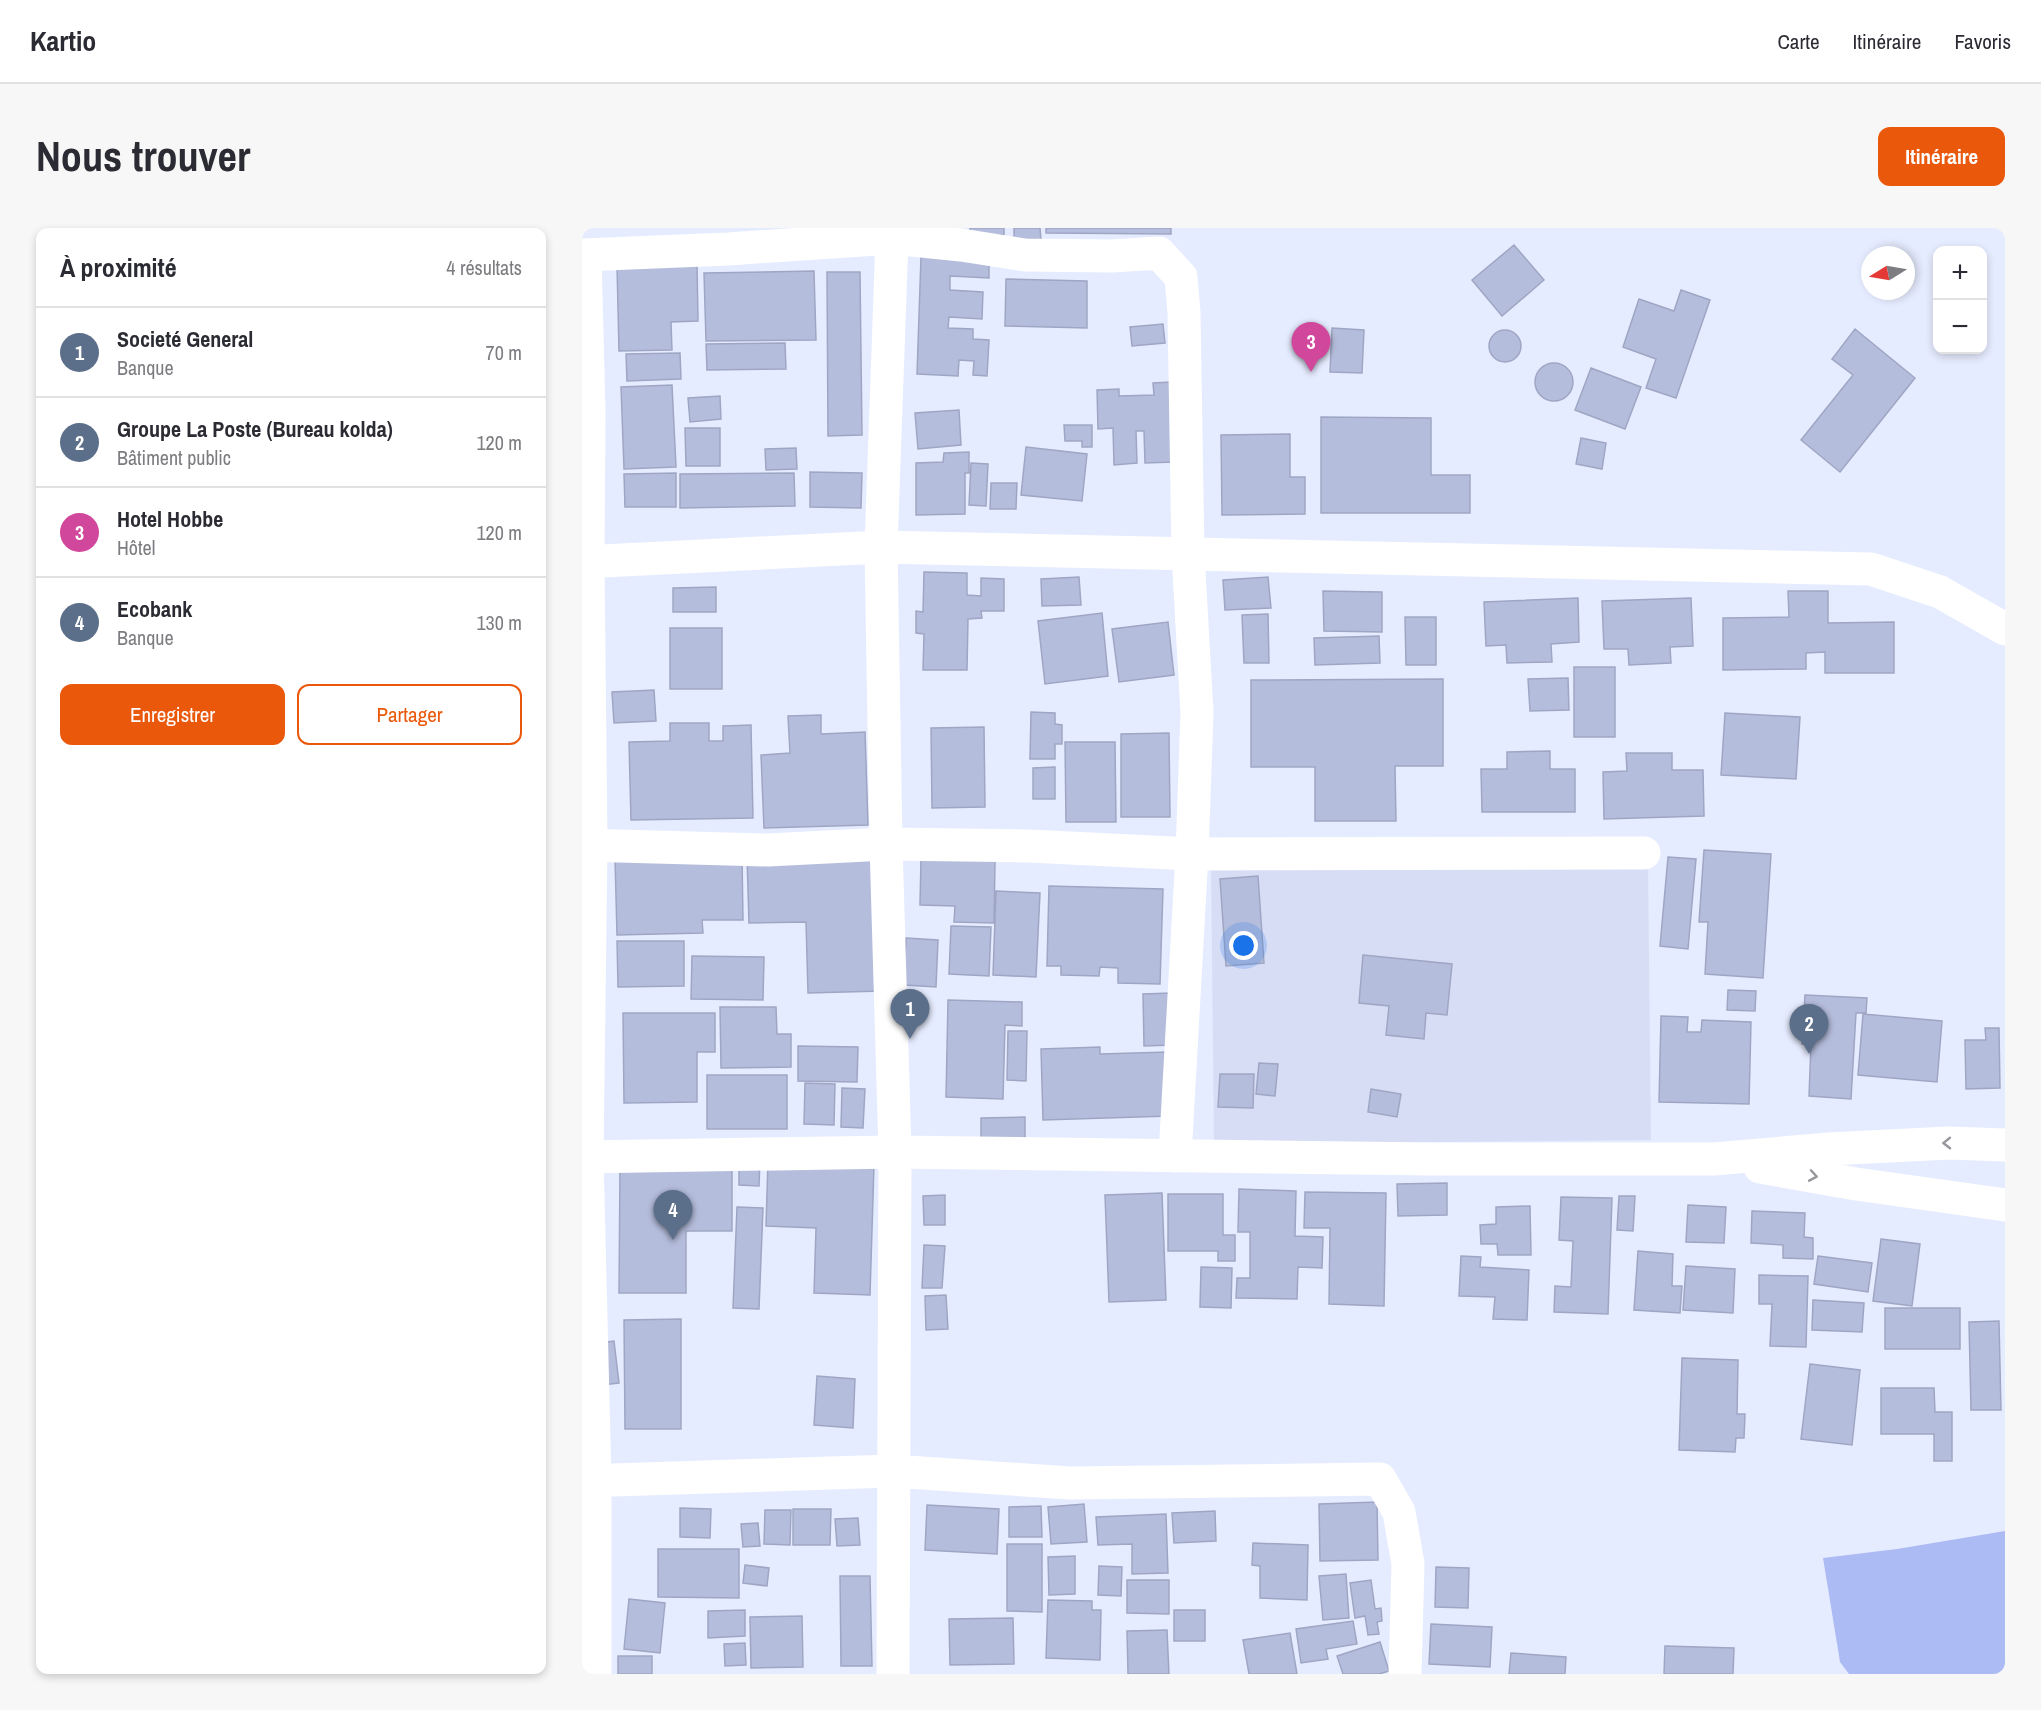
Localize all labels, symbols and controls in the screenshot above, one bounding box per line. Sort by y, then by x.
text: Kartio [30,22,96,60]
text: Carte [1777,27,1820,56]
text: Itinéraire [1853,27,1921,56]
text: Favoris [1954,27,2011,56]
button: Itinéraire [1878,127,2005,186]
text: Nous trouver [36,128,250,184]
north arrow [1861,246,1915,300]
map controls [1933,246,1987,354]
button: + [1933,246,1987,300]
text: À proximité [60,250,177,285]
text: 4 résultats [446,254,522,281]
button: − [1933,300,1987,354]
pin: 3 [1292,322,1330,372]
text: Societé General [117,324,253,354]
text: 1 [75,339,84,366]
text: 70 m [486,339,522,366]
text: Banque [117,354,174,381]
text: Groupe La Poste (Bureau kolda) [117,414,393,444]
text: 2 [75,429,84,456]
text: 120 m [476,429,522,456]
text: Bâtiment public [117,444,231,471]
text: Hotel Hobbe [117,504,223,534]
text: 3 [75,519,84,546]
text: 120 m [476,519,522,546]
text: Hôtel [117,534,155,561]
text: Ecobank [117,594,192,624]
text: 4 [75,609,84,636]
text: 130 m [476,609,522,636]
text: Banque [117,624,174,651]
button: Enregistrer [60,684,285,745]
button: Partager [297,684,522,745]
your location [1229,931,1258,960]
pin: 1 [890,990,930,1039]
pin: 2 [1790,1004,1828,1054]
one-way arrow [1942,1137,1951,1150]
one-way arrow [1807,1169,1817,1182]
pin: 4 [654,1190,692,1240]

